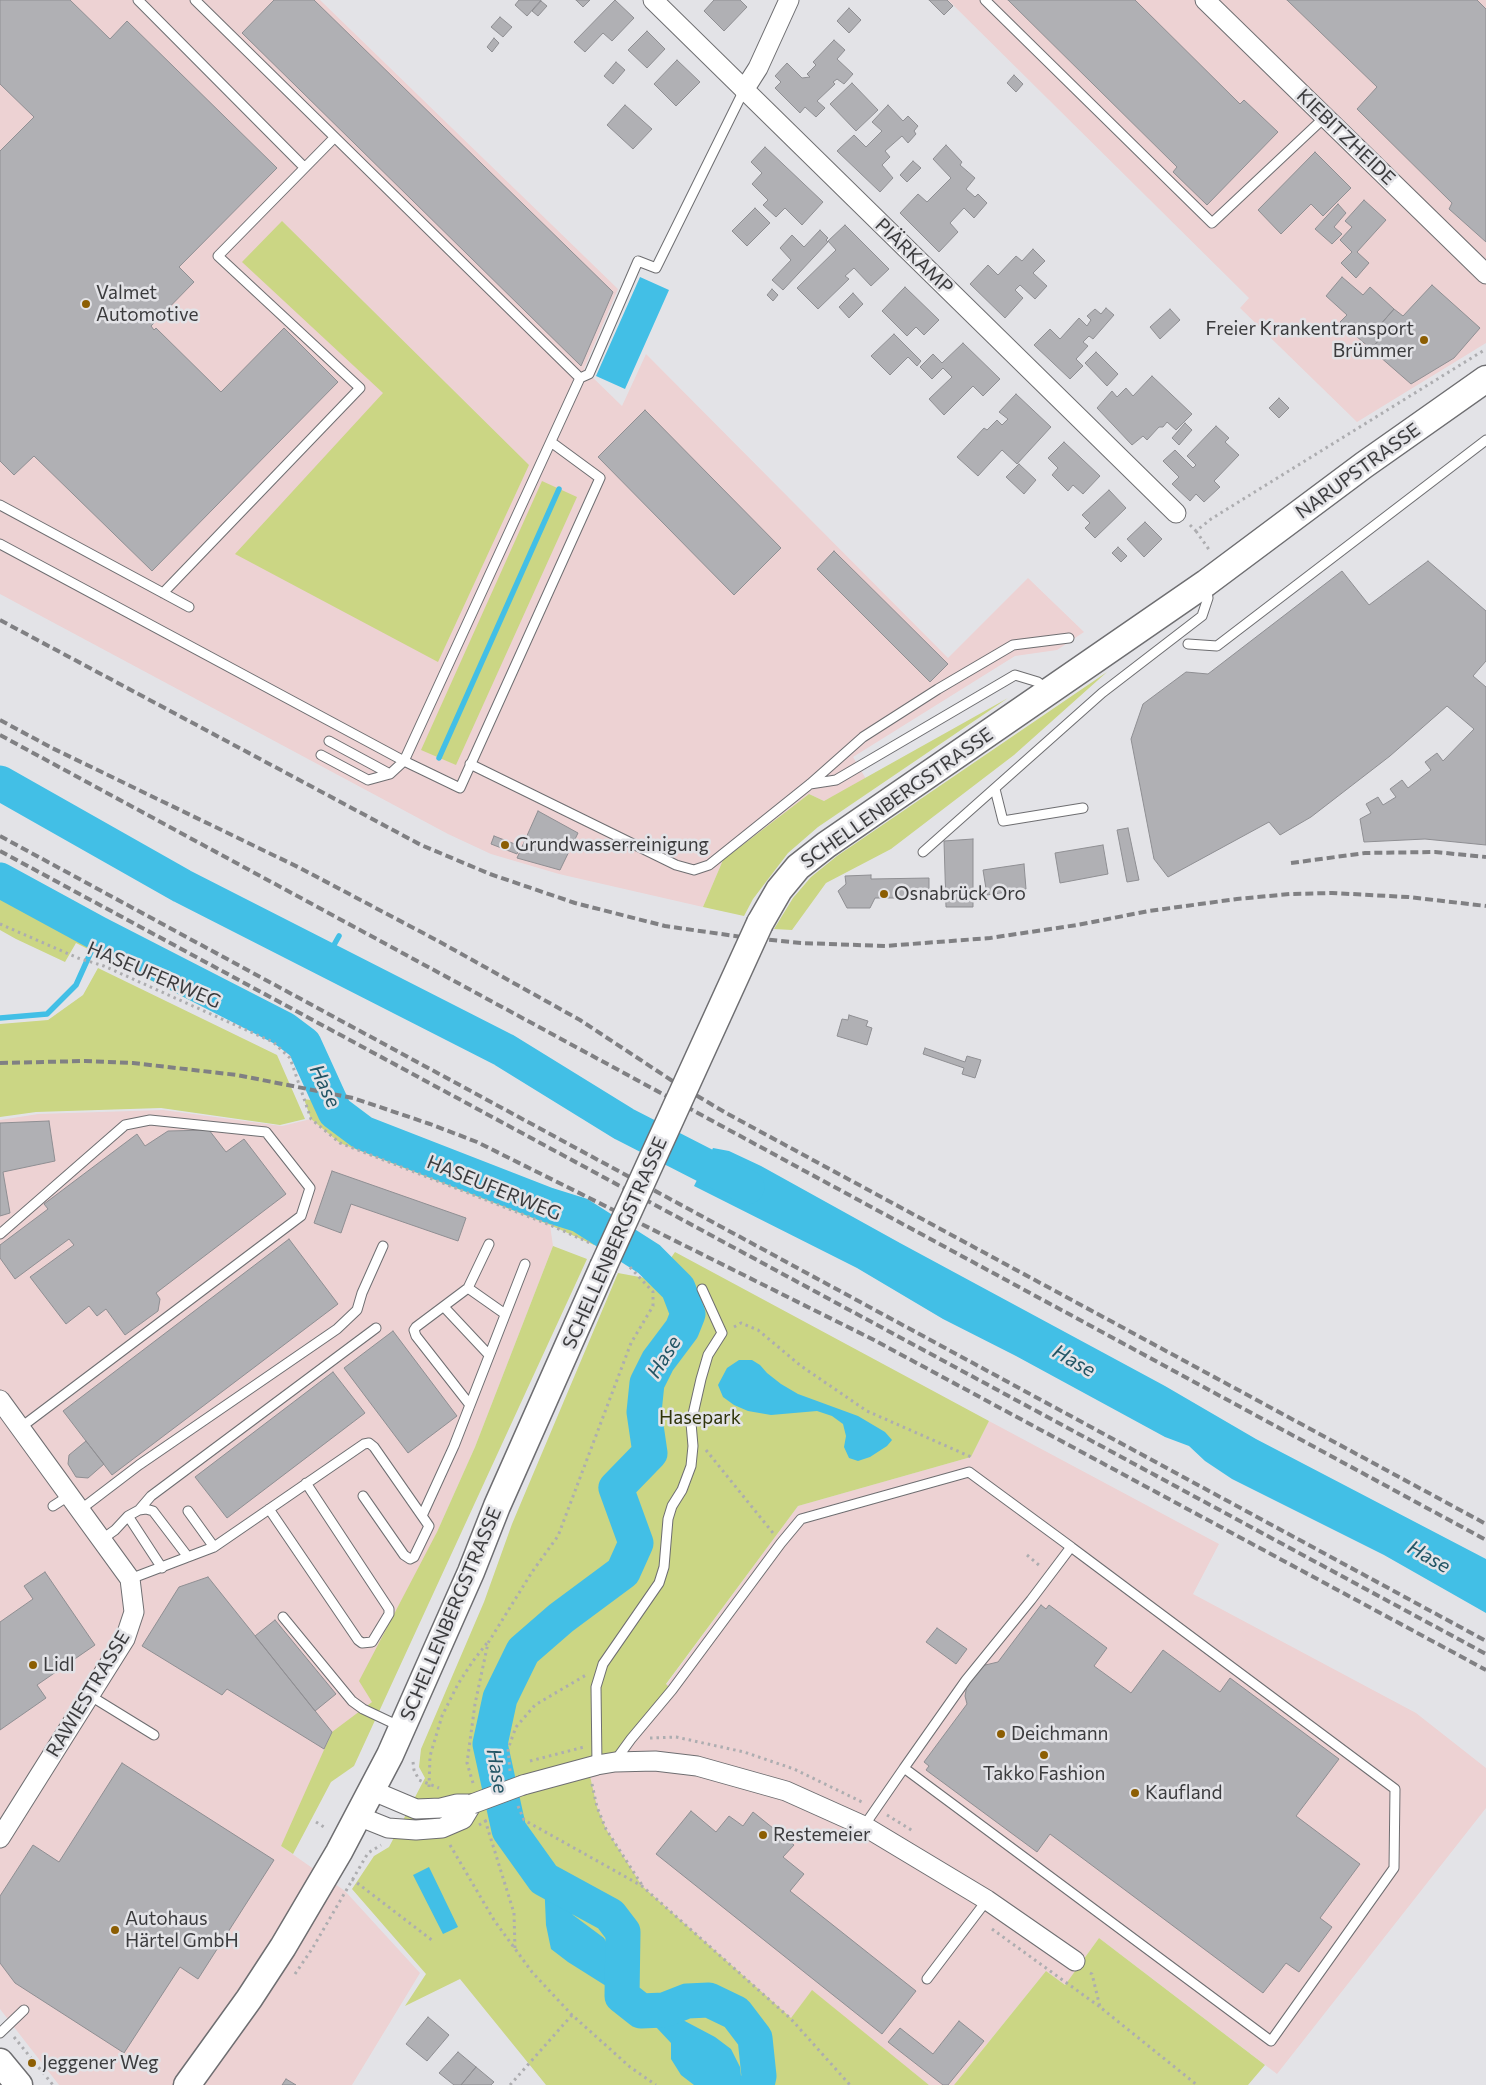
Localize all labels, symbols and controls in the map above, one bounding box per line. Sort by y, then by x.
street label: KIEBITZHEIDE [1292,84,1400,190]
street label: PIÄRKAMP [870,213,958,299]
place label: Valmet Automotive [96,282,198,326]
marker: Valmet Automotive [80,298,92,310]
place label: Freier Krankentransport Brümmer [1206,318,1414,362]
marker: Freier Krankentransport Brümmer [1418,334,1430,346]
street label: NARUPSTRASSE [1291,418,1425,524]
street label: SCHELLENBERGSTRASSE [796,723,998,873]
place label: Grundwasserreinigung [515,834,709,856]
marker: Grundwasserreinigung [499,839,511,851]
place label: Osnabrück Oro [894,883,1026,905]
marker: Osnabrück Oro [878,888,890,900]
street label: HASEUFERWEG [84,937,224,1013]
water label: Hase [304,1060,346,1112]
street label: SCHELLENBERGSTRASSE [558,1134,672,1352]
street label: HASEUFERWEG [424,1151,564,1225]
water label: Hase [642,1332,686,1382]
water label: Hase [1048,1340,1100,1382]
park label: Hasepark [659,1407,741,1429]
street label: SCHELLENBERGSTRASSE [396,1504,506,1724]
water label: Hase [1403,1536,1455,1578]
street label: RAWIESTRASSE [41,1627,135,1761]
place label: Lidl [43,1654,75,1676]
marker: Lidl [27,1659,39,1671]
place label: Deichmann [1011,1723,1108,1745]
marker: Deichmann [995,1728,1007,1740]
water label: Hase [481,1747,513,1795]
marker: Takko Fashion [1038,1749,1050,1761]
place label: Takko Fashion [983,1763,1105,1785]
place label: Kaufland [1145,1782,1222,1804]
marker: Kaufland [1129,1787,1141,1799]
place label: Restemeier [773,1824,870,1846]
marker: Restemeier [757,1829,769,1841]
place label: Autohaus Härtel GmbH [125,1908,239,1952]
marker: Autohaus Härtel GmbH [109,1924,121,1936]
place label: Jeggener Weg [42,2052,158,2074]
marker: Jeggener Weg [26,2057,38,2069]

